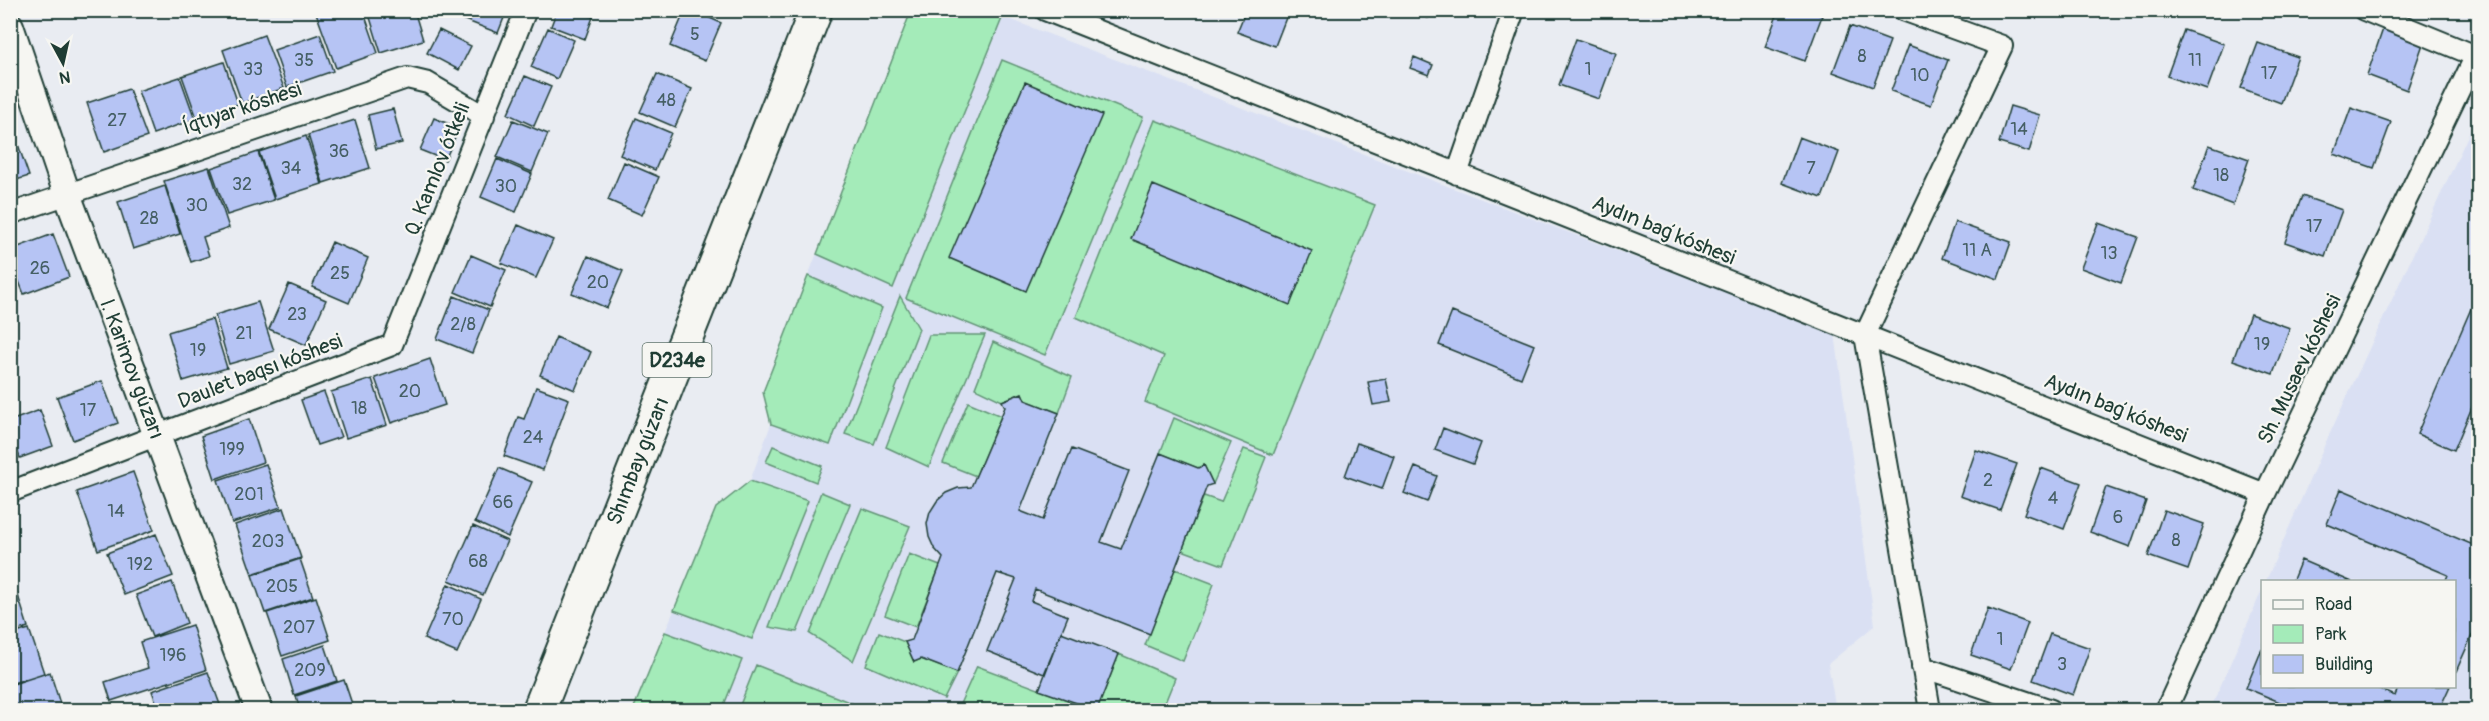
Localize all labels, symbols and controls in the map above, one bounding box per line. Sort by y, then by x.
house number: 5 [690,23,700,46]
north arrow [33,33,93,93]
house number: 8 [1857,45,1867,68]
house number: 35 [294,49,314,72]
house number: 11 [2188,49,2202,72]
house number: 33 [243,58,263,81]
house number: 1 [1584,58,1592,81]
house number: 17 [2261,62,2278,85]
house number: 10 [1910,64,1930,87]
text: N [58,66,72,88]
street label: Íqtıyar kóshesi [179,76,305,141]
house number: 48 [656,89,676,112]
street label: Q. Kamlov ótkeli [399,98,477,240]
house number: 27 [107,109,127,132]
house number: 14 [2010,118,2028,141]
house number: 36 [329,140,349,163]
house number: 34 [281,157,302,180]
house number: 7 [1806,157,1816,180]
house number: 18 [2213,164,2229,187]
house number: 32 [232,173,252,196]
house number: 30 [495,175,517,198]
street label: Aydın baǵ kóshesi [1588,189,1740,272]
house number: 30 [186,194,208,217]
house number: 28 [139,207,159,230]
house number: 17 [2306,215,2323,238]
house number: 11 А [1962,239,1992,262]
house number: 13 [2100,242,2118,265]
house number: 26 [30,257,50,280]
house number: 25 [330,262,350,285]
house number: 20 [587,271,609,294]
street label: Sh. Musaev kóshesi [2251,290,2348,449]
street label: I. Karimov gúzarı [93,295,170,443]
house number: 23 [287,303,307,326]
house number: 2/8 [450,313,476,336]
house number: 21 [235,322,253,345]
street label: Daulet baqsı kóshesi [174,328,346,415]
house number: 19 [2254,333,2270,356]
house number: 19 [190,339,206,362]
road number: D234e [642,343,712,377]
street label: Aydın baǵ kóshesi [2040,367,2192,450]
house number: 20 [399,380,421,403]
street label: Shımbay gúzarı [601,393,676,529]
house number: 18 [351,397,367,420]
house number: 17 [80,399,97,422]
house number: 24 [523,426,544,449]
house number: 199 [219,438,245,461]
house number: 2 [1983,469,1993,492]
house number: 201 [234,483,264,506]
house number: 4 [2048,487,2059,510]
house number: 66 [493,491,513,514]
house number: 14 [107,500,125,523]
house number: 6 [2113,506,2123,529]
house number: 8 [2171,529,2181,552]
house number: 203 [252,530,284,553]
house number: 68 [468,550,488,573]
house number: 192 [127,553,153,576]
house number: 205 [266,575,298,598]
legend [2261,580,2456,688]
text: Road [2315,593,2352,616]
house number: 70 [442,608,464,631]
house number: 207 [283,616,315,639]
text: Park [2315,623,2347,646]
house number: 1 [1996,628,2004,651]
house number: 196 [160,644,186,667]
house number: 3 [2057,653,2067,676]
text: Building [2315,653,2373,676]
house number: 209 [294,659,326,682]

